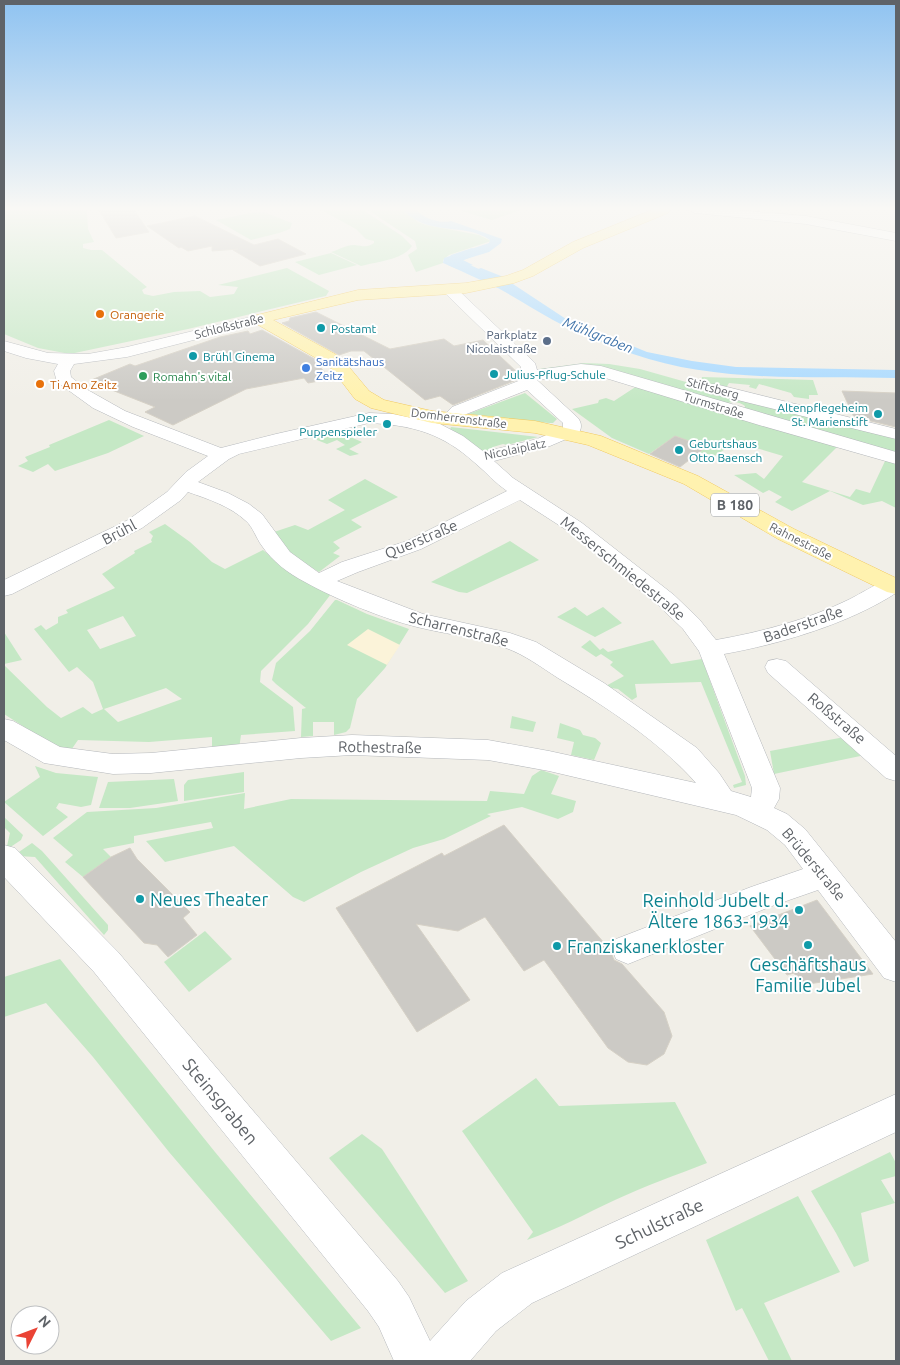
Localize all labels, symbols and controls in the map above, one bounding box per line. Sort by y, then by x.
marker: Orangerie [94,308,106,320]
place label: Orangerie [110,308,164,321]
street label: Schloßstraße [193,311,265,341]
water label: Mühlgraben [561,314,635,356]
marker: Postamt [315,322,327,334]
place label: Postamt [331,322,376,335]
place label: Parkplatz Nicolaistraße [466,328,537,355]
marker: Parkplatz Nicolaistraße [541,335,553,347]
marker: Brühl Cinema [187,350,199,362]
place label: Brühl Cinema [203,350,275,363]
place label: Sanitätshaus Zeitz [316,355,384,382]
marker: Sanitätshaus Zeitz [300,362,312,374]
marker: Julius-Pflug-Schule [488,368,500,380]
place label: Julius-Pflug-Schule [504,368,606,381]
marker: Romahn's vital [137,370,149,382]
place label: Romahn's vital [153,370,231,383]
street label: Stiftsberg [685,375,741,401]
marker: Ti Amo Zeitz [34,378,46,390]
place label: Ti Amo Zeitz [50,378,118,391]
street label: Turmstraße [682,390,746,420]
place label: Altenpflegeheim St. Marienstift [777,401,868,428]
street label: Domherrenstraße [410,406,508,430]
marker: Altenpflegeheim St. Marienstift [872,408,884,420]
place label: Der Puppenspieler [299,411,377,438]
marker: Der Puppenspieler [381,418,393,430]
street label: Nicolaiplatz [483,436,548,462]
place label: Geburtshaus Otto Baensch [689,437,762,464]
marker: Geburtshaus Otto Baensch [673,444,685,456]
road number: B 180 [711,494,759,516]
street label: Messerschmiedestraße [557,512,689,624]
street label: Brühl [99,516,139,548]
street label: Querstraße [382,516,460,562]
street label: Rahnestraße [768,520,834,562]
street label: Baderstraße [761,602,845,646]
street label: Scharrenstraße [407,608,511,650]
street label: Roßstraße [805,689,869,747]
street label: Rothestraße [338,738,422,756]
street label: Brüderstraße [779,824,849,904]
place label: Neues Theater [150,889,268,909]
place label: Reinhold Jubelt d. Ältere 1863-1934 [643,890,789,931]
marker: Neues Theater [134,893,146,905]
marker: Reinhold Jubelt d. Ältere 1863-1934 [793,904,805,916]
place label: Franziskanerkloster [567,936,724,956]
marker: Geschäftshaus Familie Jubel [802,939,814,951]
marker: Franziskanerkloster [551,940,563,952]
place label: Geschäftshaus Familie Jubel [750,954,867,995]
street label: Steinsgraben [179,1054,263,1148]
street label: Schulstraße [612,1194,706,1252]
north arrow [10,1305,60,1355]
text: N [35,1312,54,1331]

